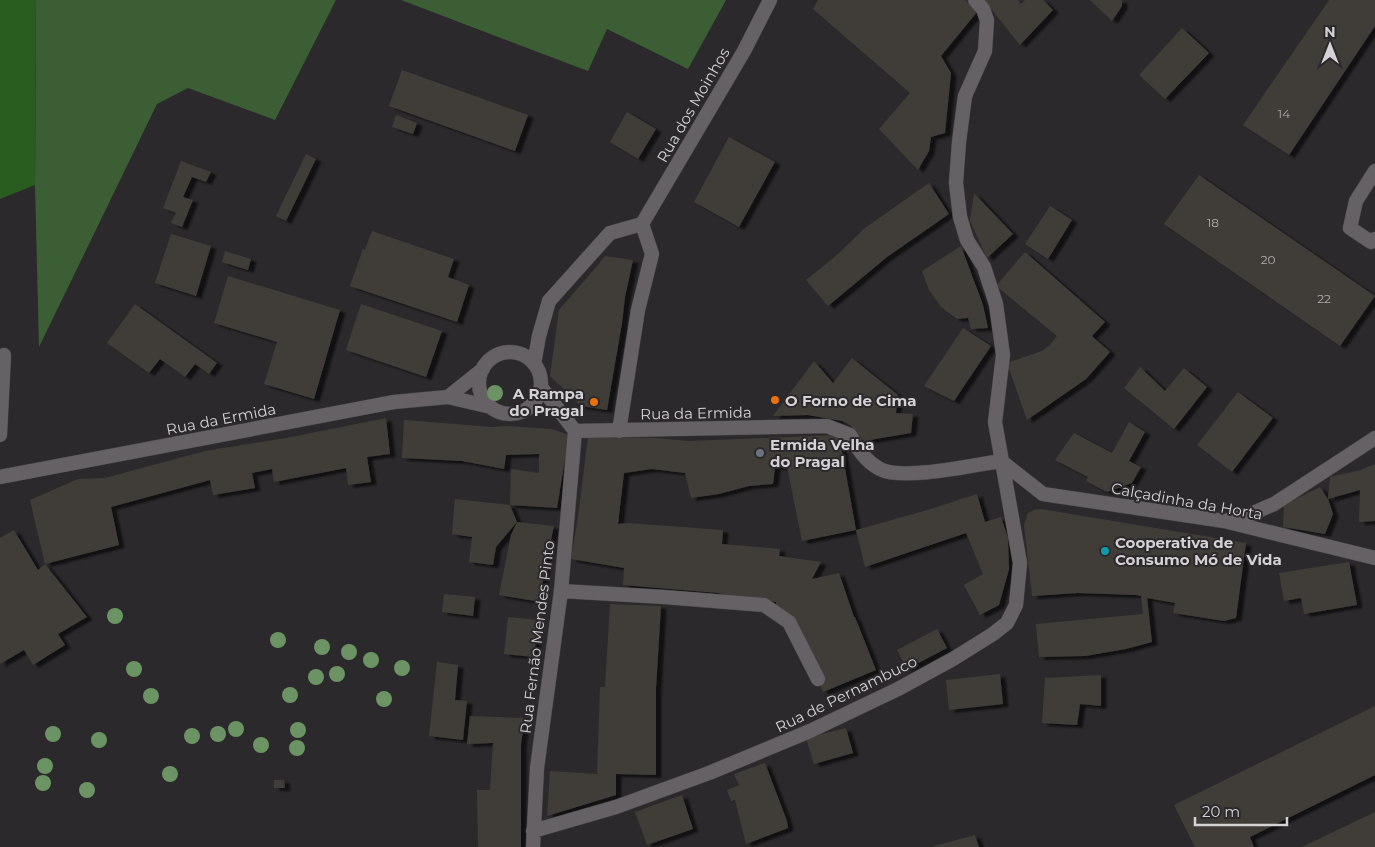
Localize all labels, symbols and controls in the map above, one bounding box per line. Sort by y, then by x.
north arrow [1305,20,1355,70]
text: N [1324,23,1336,41]
street label: Rua dos Moinhos [652,44,734,166]
house number: 14 [1278,106,1290,121]
house number: 18 [1207,215,1219,230]
house number: 20 [1261,252,1275,267]
house number: 22 [1317,291,1331,306]
place label: A Rampa do Pragal [509,384,584,420]
place label: O Forno de Cima [785,391,916,410]
marker: O Forno de Cima [769,394,781,406]
marker: A Rampa do Pragal [588,396,600,408]
street label: Rua da Ermida [164,399,278,439]
street label: Rua da Ermida [640,403,752,423]
place label: Ermida Velha do Pragal [770,435,875,471]
marker: Ermida Velha do Pragal [754,447,766,459]
street label: Calçadinha da Horta [1110,478,1264,524]
place label: Cooperativa de Consumo Mó de Vida [1115,533,1282,569]
street label: Rua Fernão Mendes Pinto [516,539,558,735]
marker: Cooperativa de Consumo Mó de Vida [1099,545,1111,557]
street label: Rua de Pernambuco [772,651,920,737]
scale bar [1195,794,1288,826]
text: 20 m [1202,802,1240,821]

